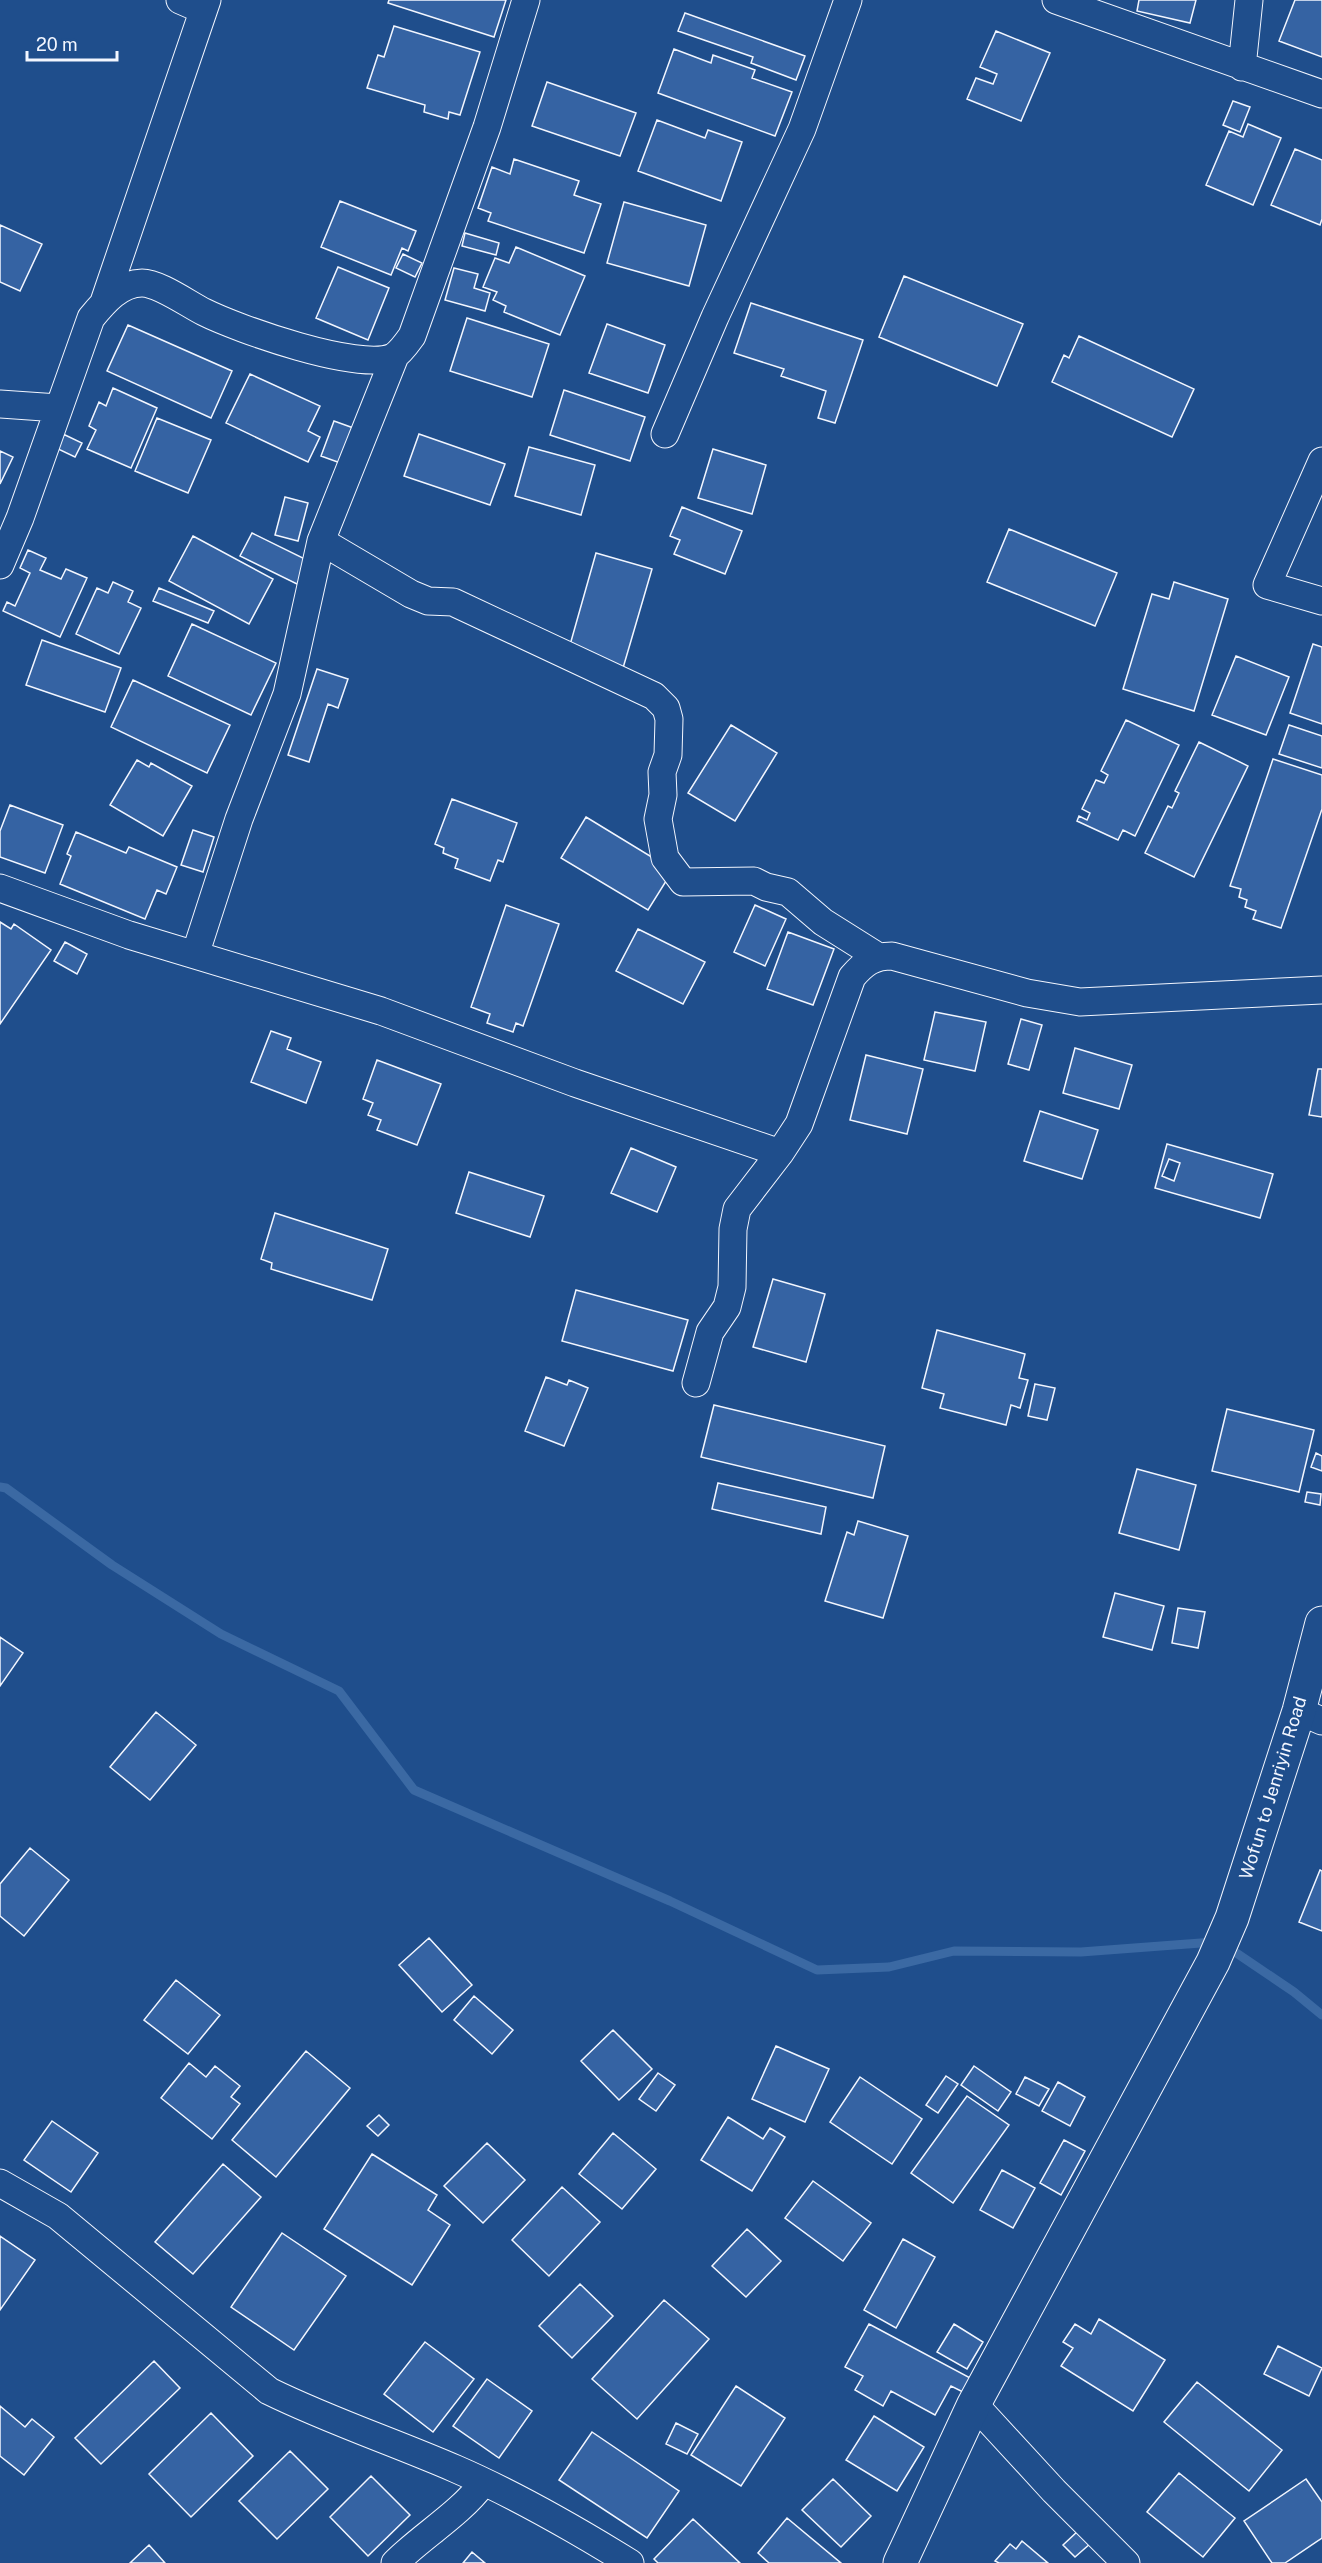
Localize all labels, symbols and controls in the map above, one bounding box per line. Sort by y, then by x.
scale bar [27,24,117,62]
text: 20 m [36,34,78,55]
street label: Wofun to Jenriyin Road [1235,1694,1310,1882]

